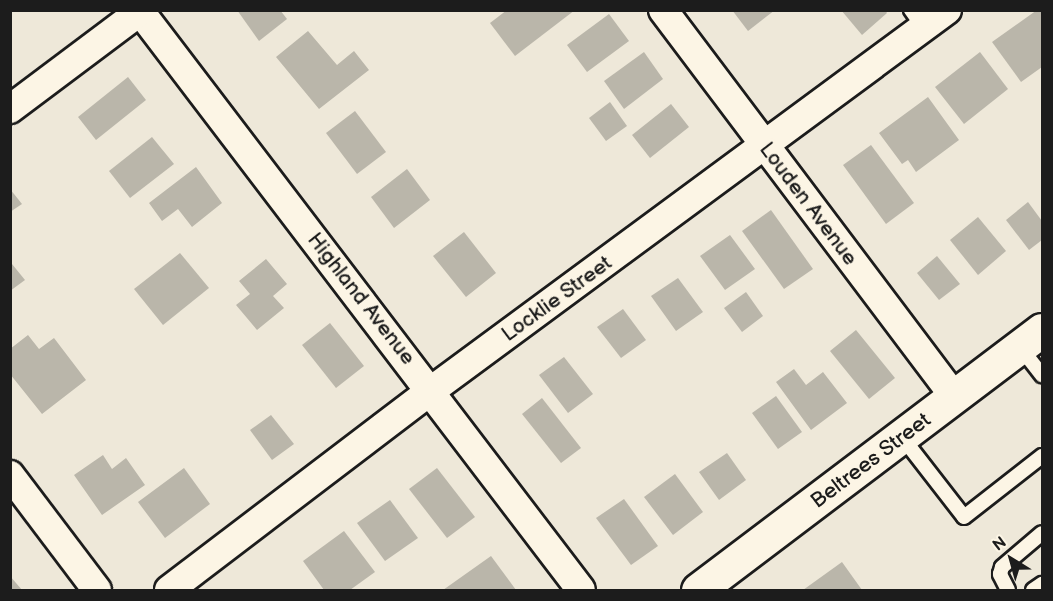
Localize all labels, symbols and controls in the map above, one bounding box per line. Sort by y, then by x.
street label: Louden Avenue [754,138,862,270]
street label: Highland Avenue [302,228,420,370]
street label: Locklie Street [497,251,617,347]
street label: Beltrees Street [806,408,936,514]
north arrow [981,529,1041,589]
text: N [989,533,1010,555]

